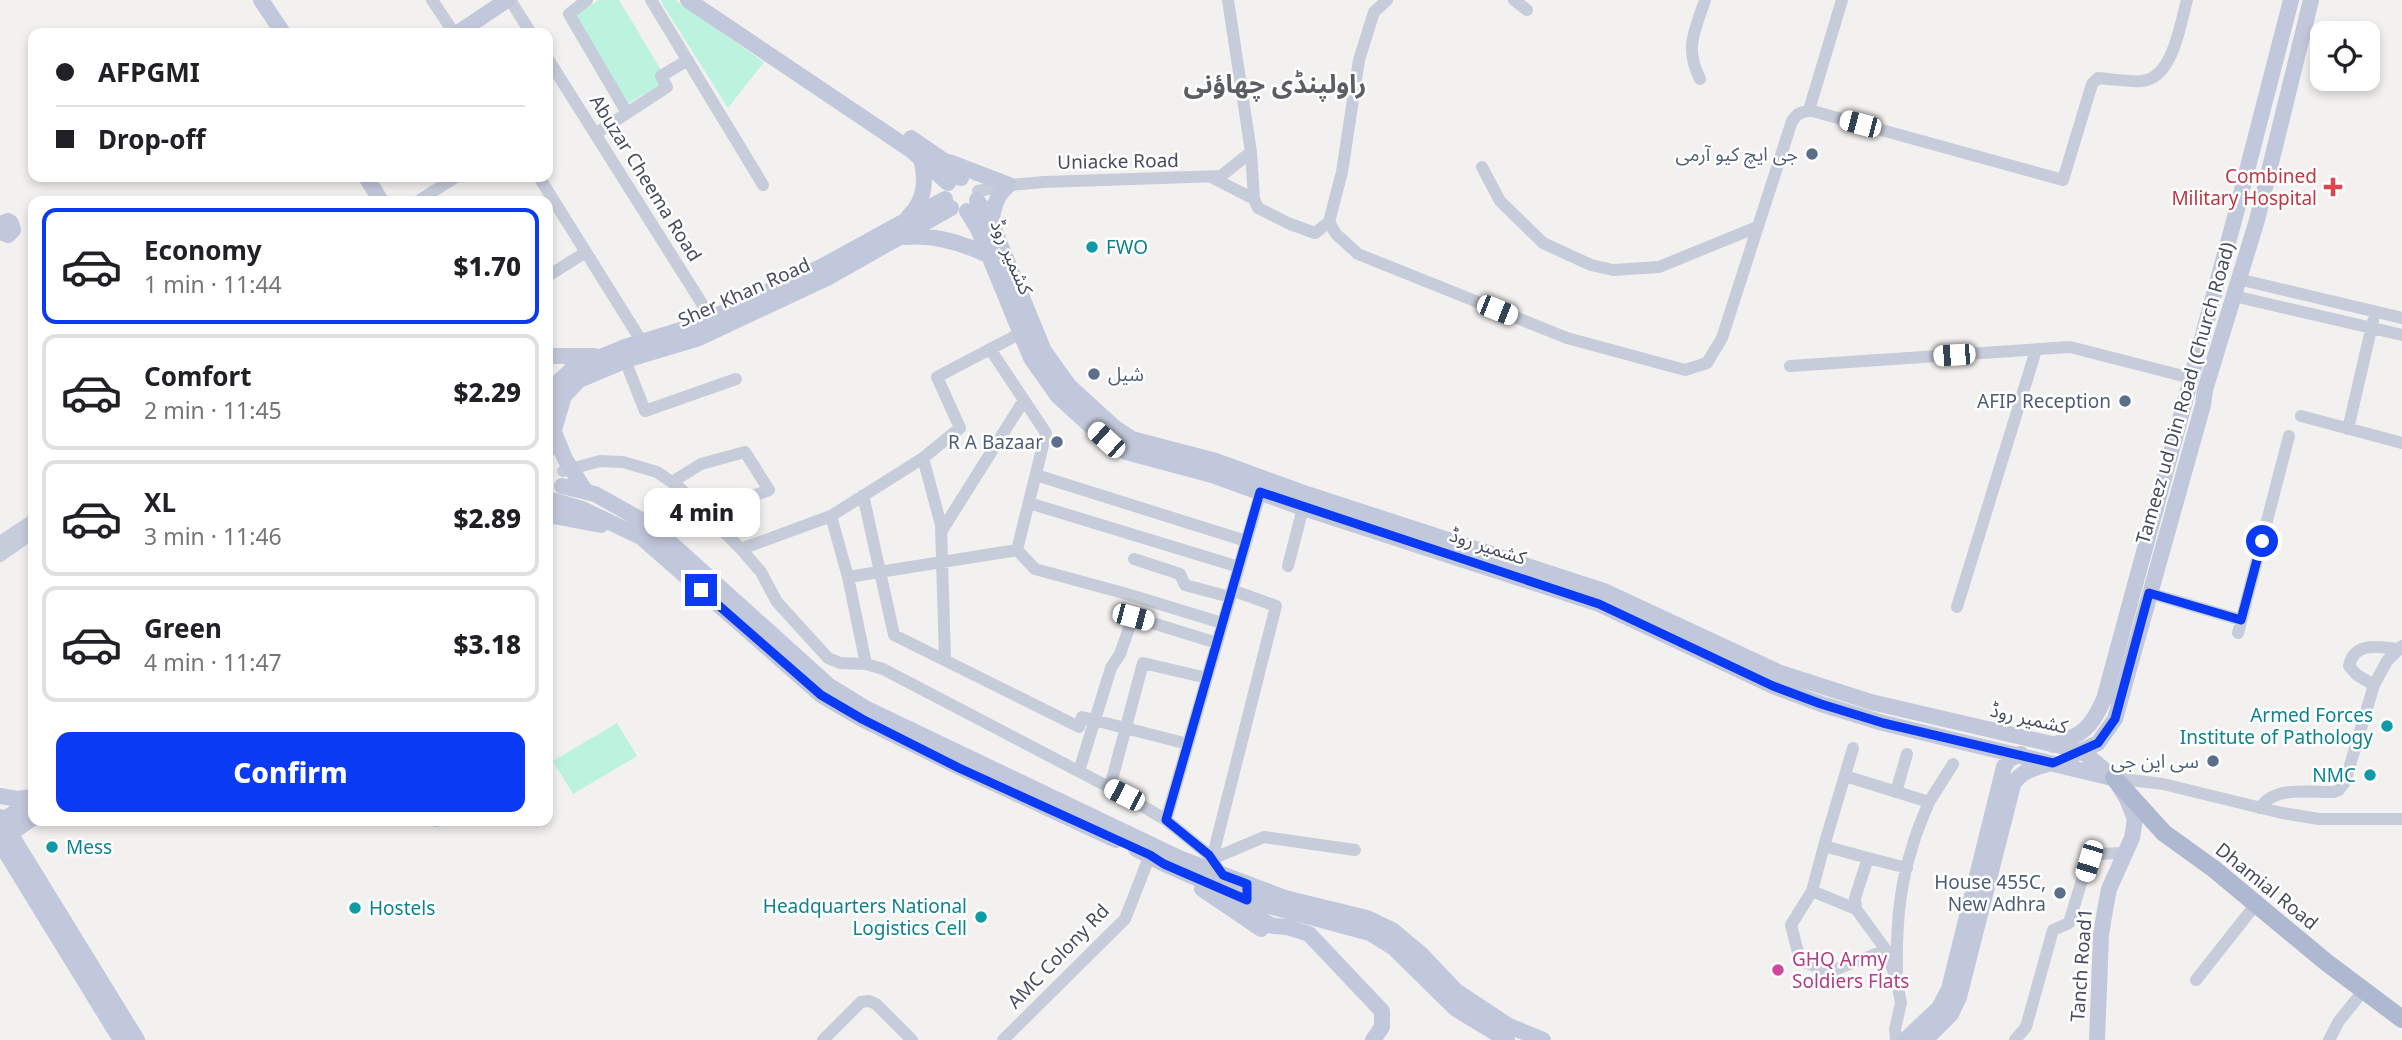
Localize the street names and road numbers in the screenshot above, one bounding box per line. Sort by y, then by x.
street label: Abuzar Cheema Road [584,90,708,266]
street label: Uniacke Road [1057,147,1179,175]
street label: کشمیر روڈ [985,216,1040,300]
street label: Tameez ud Din Road (Church Road) [2129,239,2241,547]
street label: Sher Khan Road [674,251,814,333]
street label: کشمیر روڈ [1446,521,1531,571]
street label: کشمیر روڈ [1988,696,2072,740]
street label: Dhamial Road [2210,837,2324,935]
street label: AMC Colony Rd [1001,898,1115,1014]
street label: Tanch Road1 [2064,907,2098,1023]

